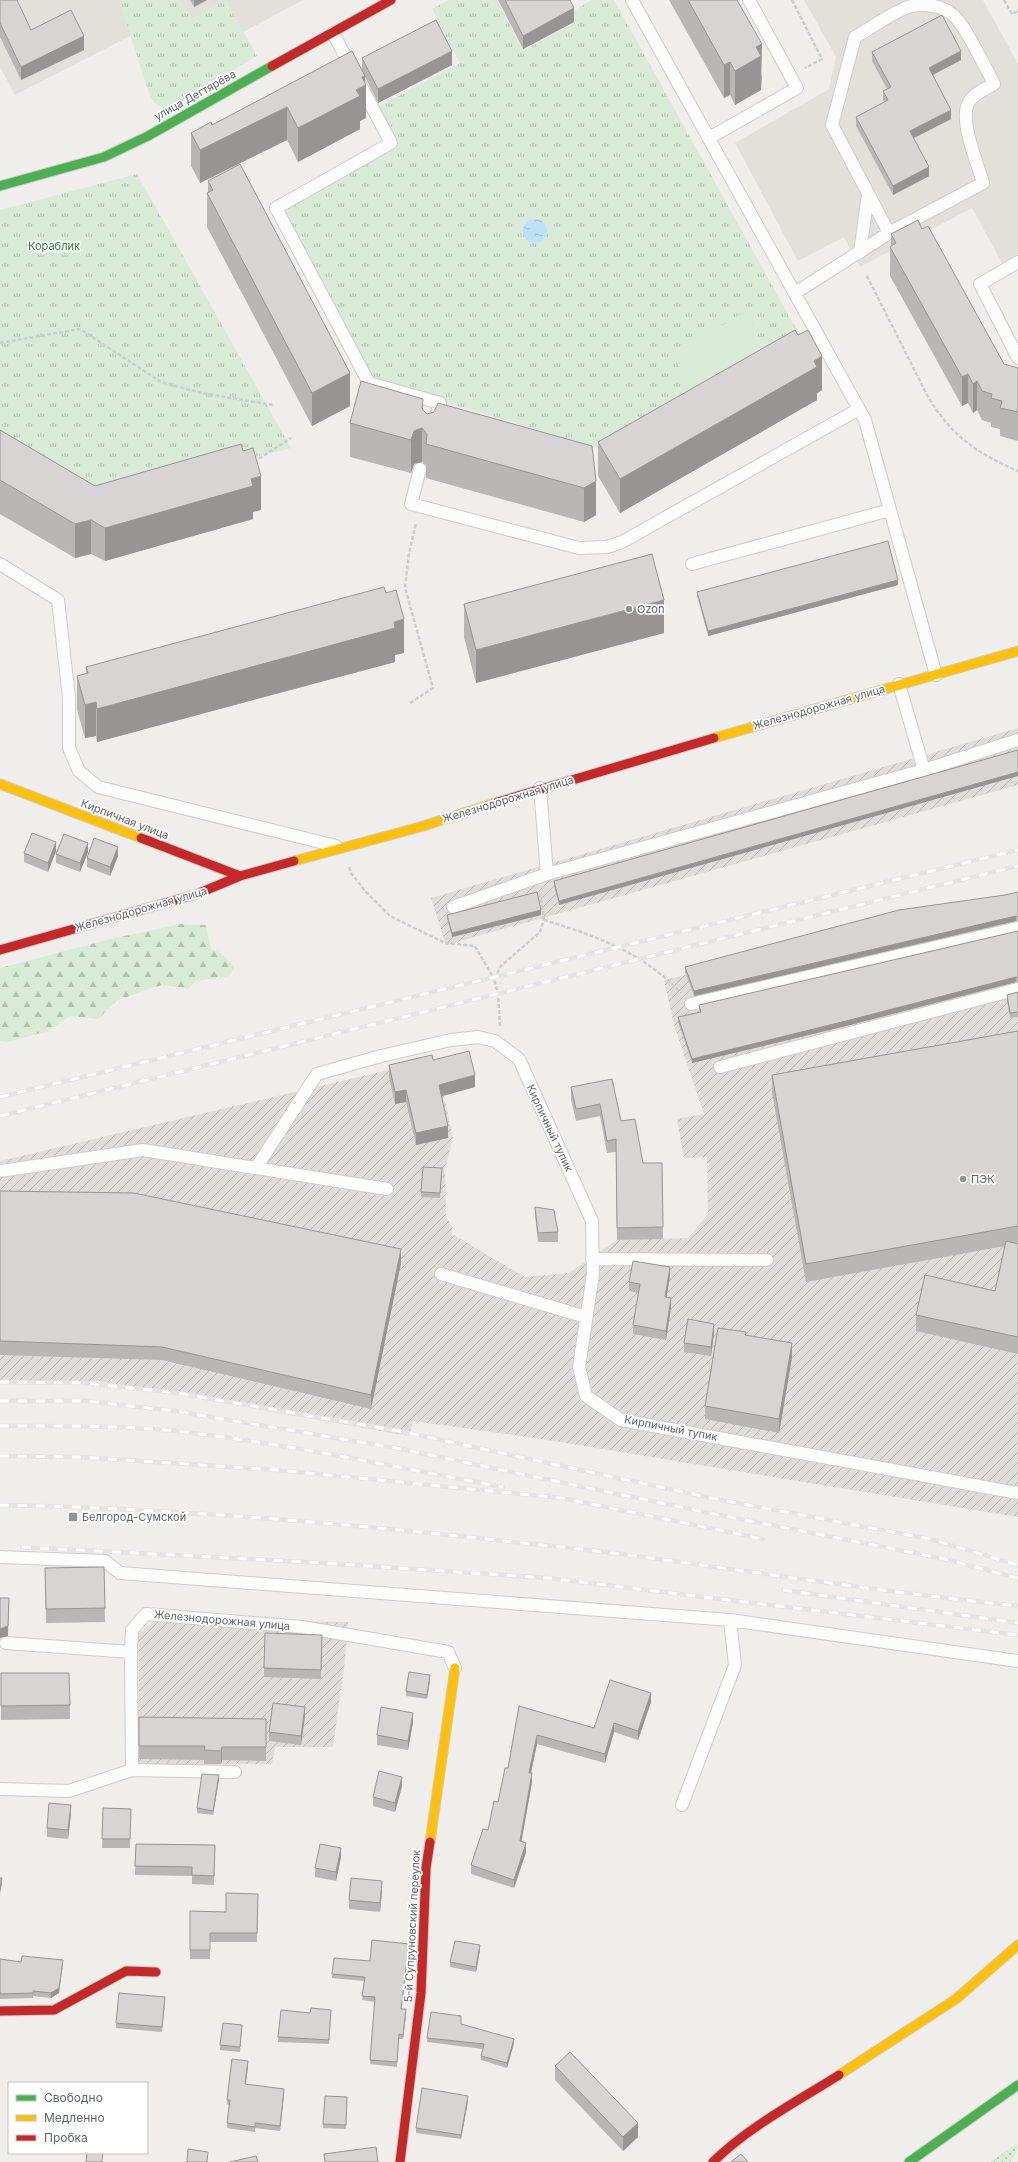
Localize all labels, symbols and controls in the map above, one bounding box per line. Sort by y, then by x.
street label: улица Дегтярёва [152,67,238,123]
park label: Кораблик [28,239,80,253]
place label: Ozon [637,602,664,616]
marker: Ozon [624,604,634,614]
street label: Железнодорожная улица [751,681,887,733]
street label: Железнодорожная улица [441,772,575,826]
street label: Кирпичная улица [79,796,171,842]
street label: Железнодорожная улица [73,883,209,935]
street label: Кирпичный тупик [524,1082,576,1174]
place label: ПЭК [971,1172,995,1186]
marker: ПЭК [958,1174,968,1184]
street label: Кирпичный тупик [623,1412,719,1444]
place label: Белгород-Сумской [82,1510,186,1524]
marker: Белгород-Сумской [67,1511,79,1523]
street label: Железнодорожная улица [153,1607,291,1633]
street label: 5-й Супруновский переулок [401,1849,423,2003]
legend [8,2082,148,2154]
text: Свободно [44,2090,103,2105]
text: Медленно [44,2110,105,2125]
text: Пробка [44,2130,88,2145]

